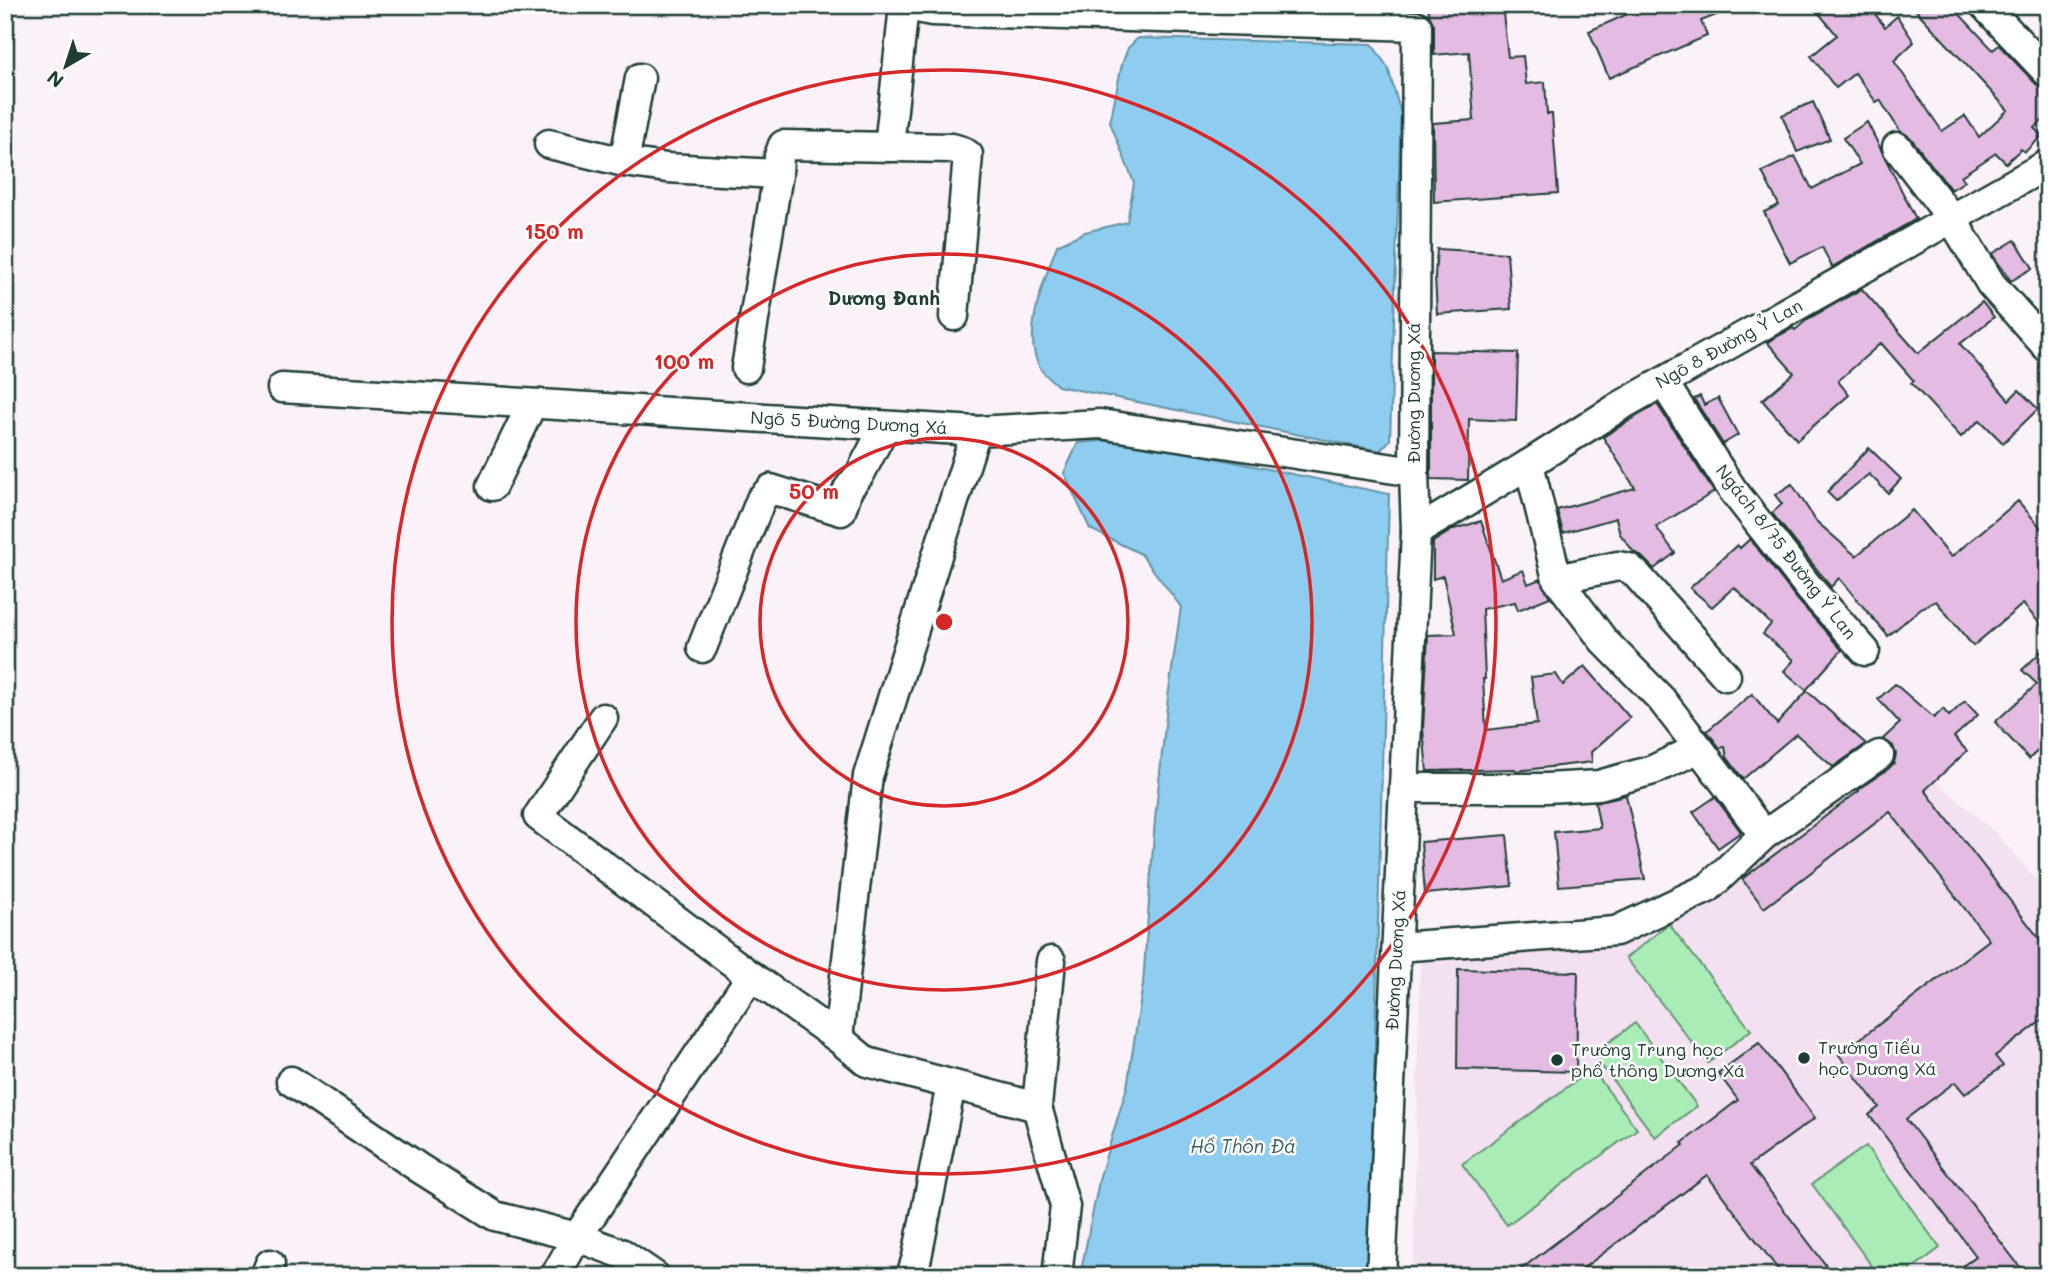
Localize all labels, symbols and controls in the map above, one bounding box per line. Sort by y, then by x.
north arrow [32,32,102,102]
text: N [42,65,68,94]
text: 150 m [524,217,584,244]
district label: Dương Đanh [828,285,940,310]
street label: Ngõ 8 Đường Ỷ Lan [1651,293,1806,394]
street label: Đường Dương Xá [1401,323,1425,464]
text: 100 m [654,347,714,374]
street label: Ngõ 5 Đường Dương Xá [750,405,948,439]
street label: Ngách 8/75 Đường Ỷ Lan [1711,459,1863,644]
text: 50 m [789,477,839,504]
centre of rings [932,610,956,634]
street label: Đường Dương Xá [1379,889,1411,1031]
place label: Trường Tiểu học Dương Xá [1818,1035,1937,1080]
place label: Trường Trung học phổ thông Dương Xá [1571,1037,1745,1082]
marker: Trường Tiểu học Dương Xá [1796,1050,1812,1066]
marker: Trường Trung học phổ thông Dương Xá [1549,1052,1565,1068]
water label: Hồ Thôn Đá [1190,1133,1296,1158]

